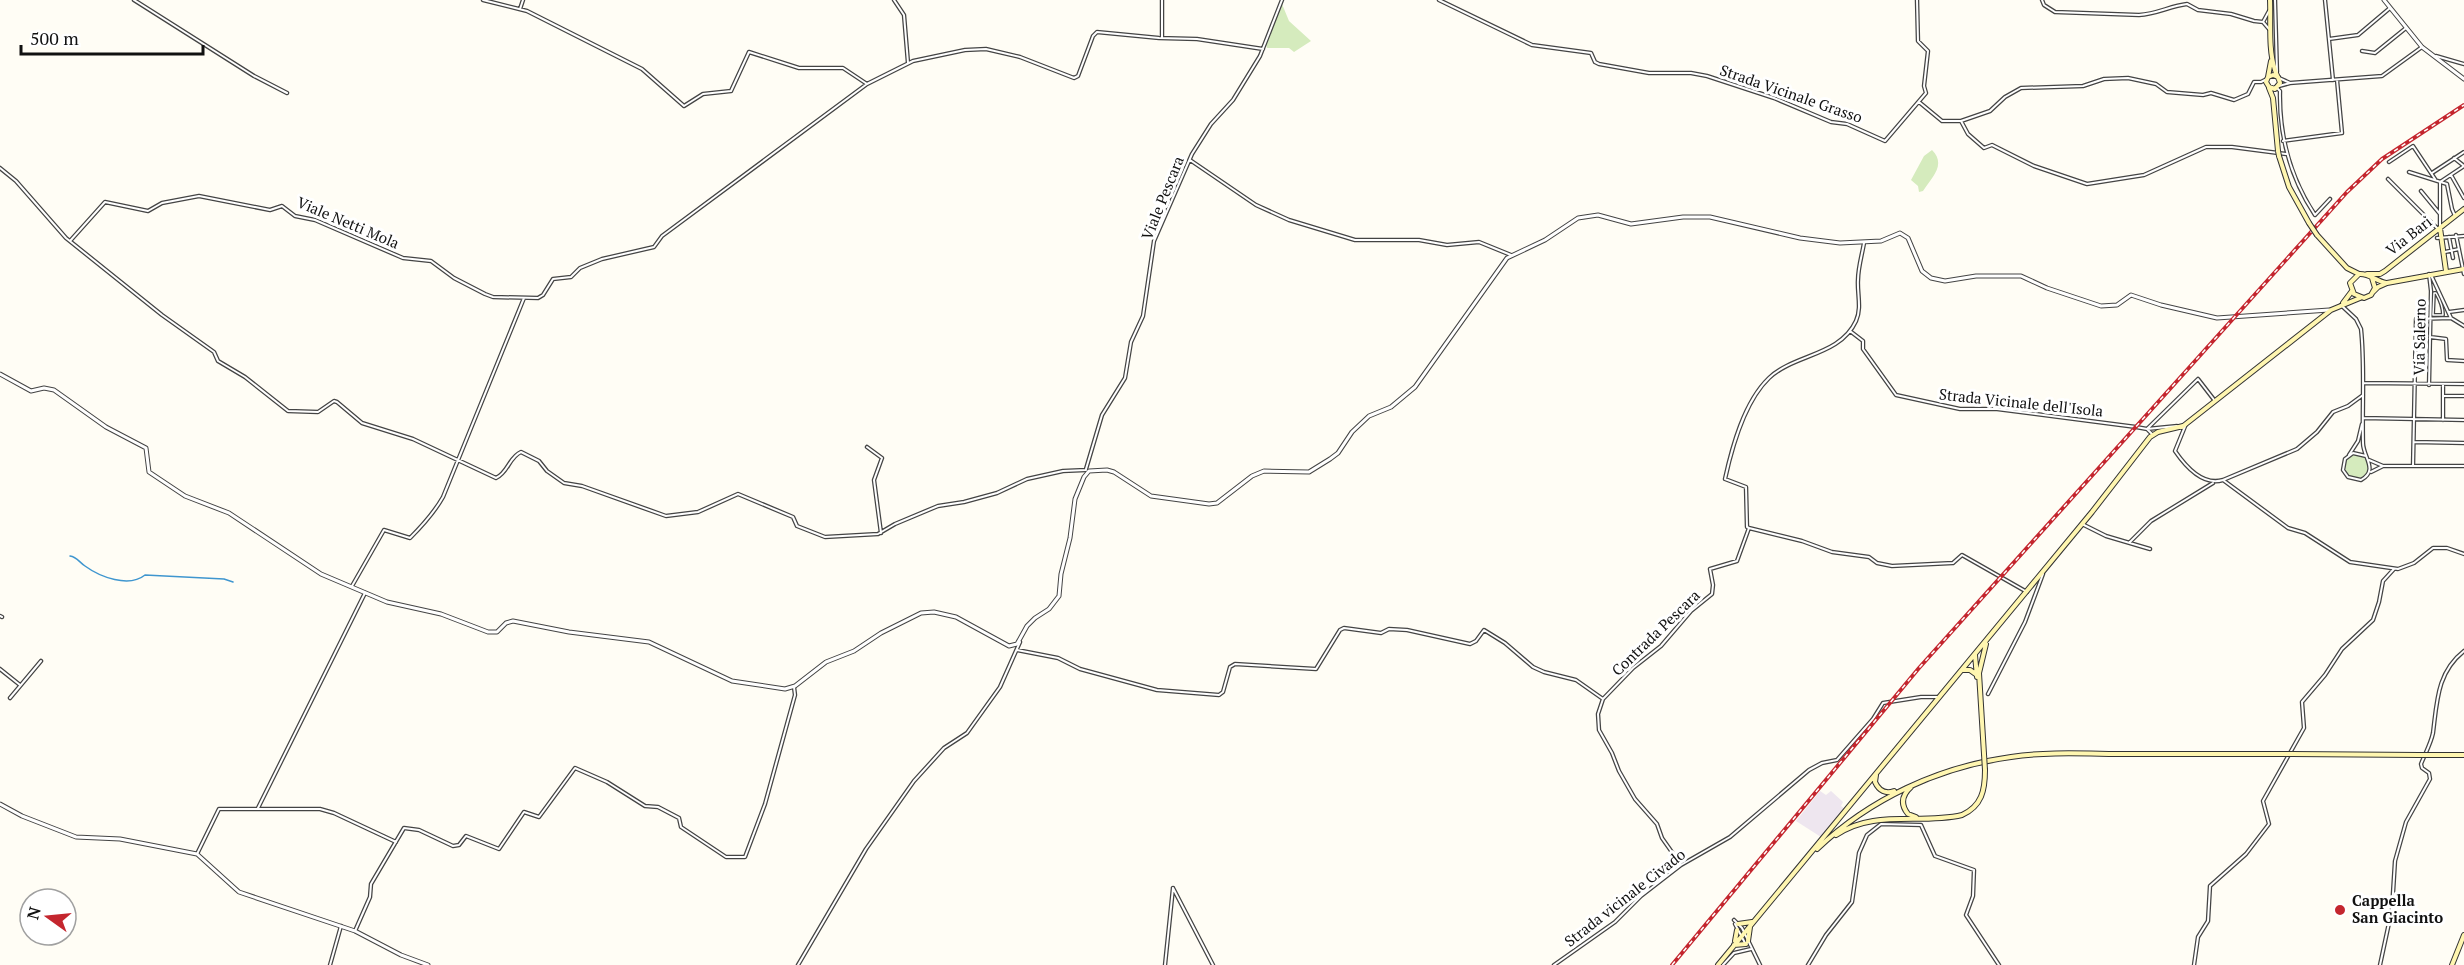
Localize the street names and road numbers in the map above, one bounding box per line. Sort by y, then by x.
street label: Strada Vicinale Grasso [1717,59,1865,127]
street label: Viale Pescara [1136,152,1188,242]
street label: Viale Netti Mola [294,192,403,253]
street label: Via Bari [2381,211,2435,259]
street label: Via Salerno [2408,298,2430,375]
street label: Strada Vicinale dell'Isola [1938,383,2105,421]
street label: Contrada Pescara [1607,585,1704,680]
street label: Strada vicinale Civado [1560,844,1689,951]

